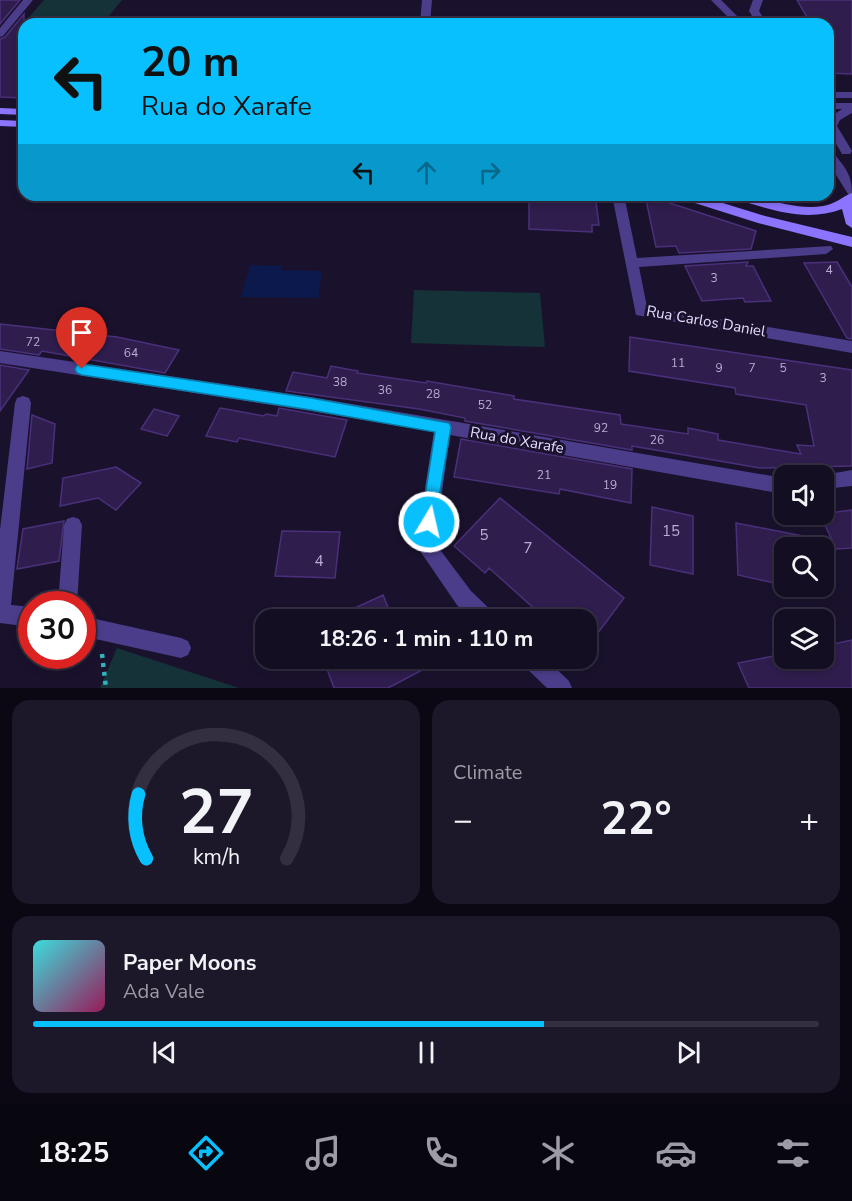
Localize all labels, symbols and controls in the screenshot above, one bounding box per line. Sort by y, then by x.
text: 20 m [141,34,240,91]
icon: left [42,42,120,120]
text: Rua do Xarafe [141,88,312,125]
icon: left [347,156,380,189]
icon: ahead [410,156,443,189]
icon: right [473,156,506,189]
house number: 4 [825,262,833,278]
house number: 3 [710,270,718,286]
street label: Rua Carlos Daniel [645,301,768,341]
pin [56,307,107,369]
icon: arrive [65,316,98,349]
house number: 72 [26,334,40,350]
house number: 64 [124,345,138,361]
house number: 11 [671,355,685,371]
house number: 9 [715,360,723,376]
house number: 7 [748,360,756,376]
house number: 5 [779,360,787,376]
house number: 3 [819,370,827,386]
house number: 38 [333,374,347,390]
house number: 36 [378,382,392,398]
house number: 28 [426,386,440,402]
house number: 52 [478,397,492,413]
house number: 92 [594,420,608,436]
street label: Rua do Xarafe [469,422,565,458]
house number: 26 [650,432,664,448]
map controls [774,465,834,669]
button: sound [774,465,834,525]
house number: 21 [537,467,551,483]
house number: 19 [603,477,617,493]
position arrow [397,490,461,554]
house number: 15 [662,521,680,541]
house number: 5 [479,525,489,545]
button: search [774,537,834,597]
house number: 7 [523,538,533,558]
house number: 4 [314,551,324,571]
speed limit sign: 30 [18,591,96,669]
button: layers [774,609,834,669]
text: 18:26 · 1 min · 110 m [319,624,533,654]
text: Climate [453,759,522,786]
text: 27 [179,770,253,855]
text: 22° [600,789,672,850]
text: − [453,798,473,843]
text: + [799,798,819,843]
text: km/h [192,842,240,872]
text: Paper Moons [123,948,257,978]
text: Ada Vale [123,978,205,1005]
icon: previous [148,1036,181,1069]
icon: pause [410,1036,443,1069]
icon: next [672,1036,705,1069]
icon: directions [185,1132,227,1174]
icon: music [302,1132,344,1174]
icon: phone [420,1132,462,1174]
icon: climate [537,1132,579,1174]
icon: car [655,1132,697,1174]
icon: filters [772,1132,814,1174]
text: 18:25 [38,1135,109,1172]

